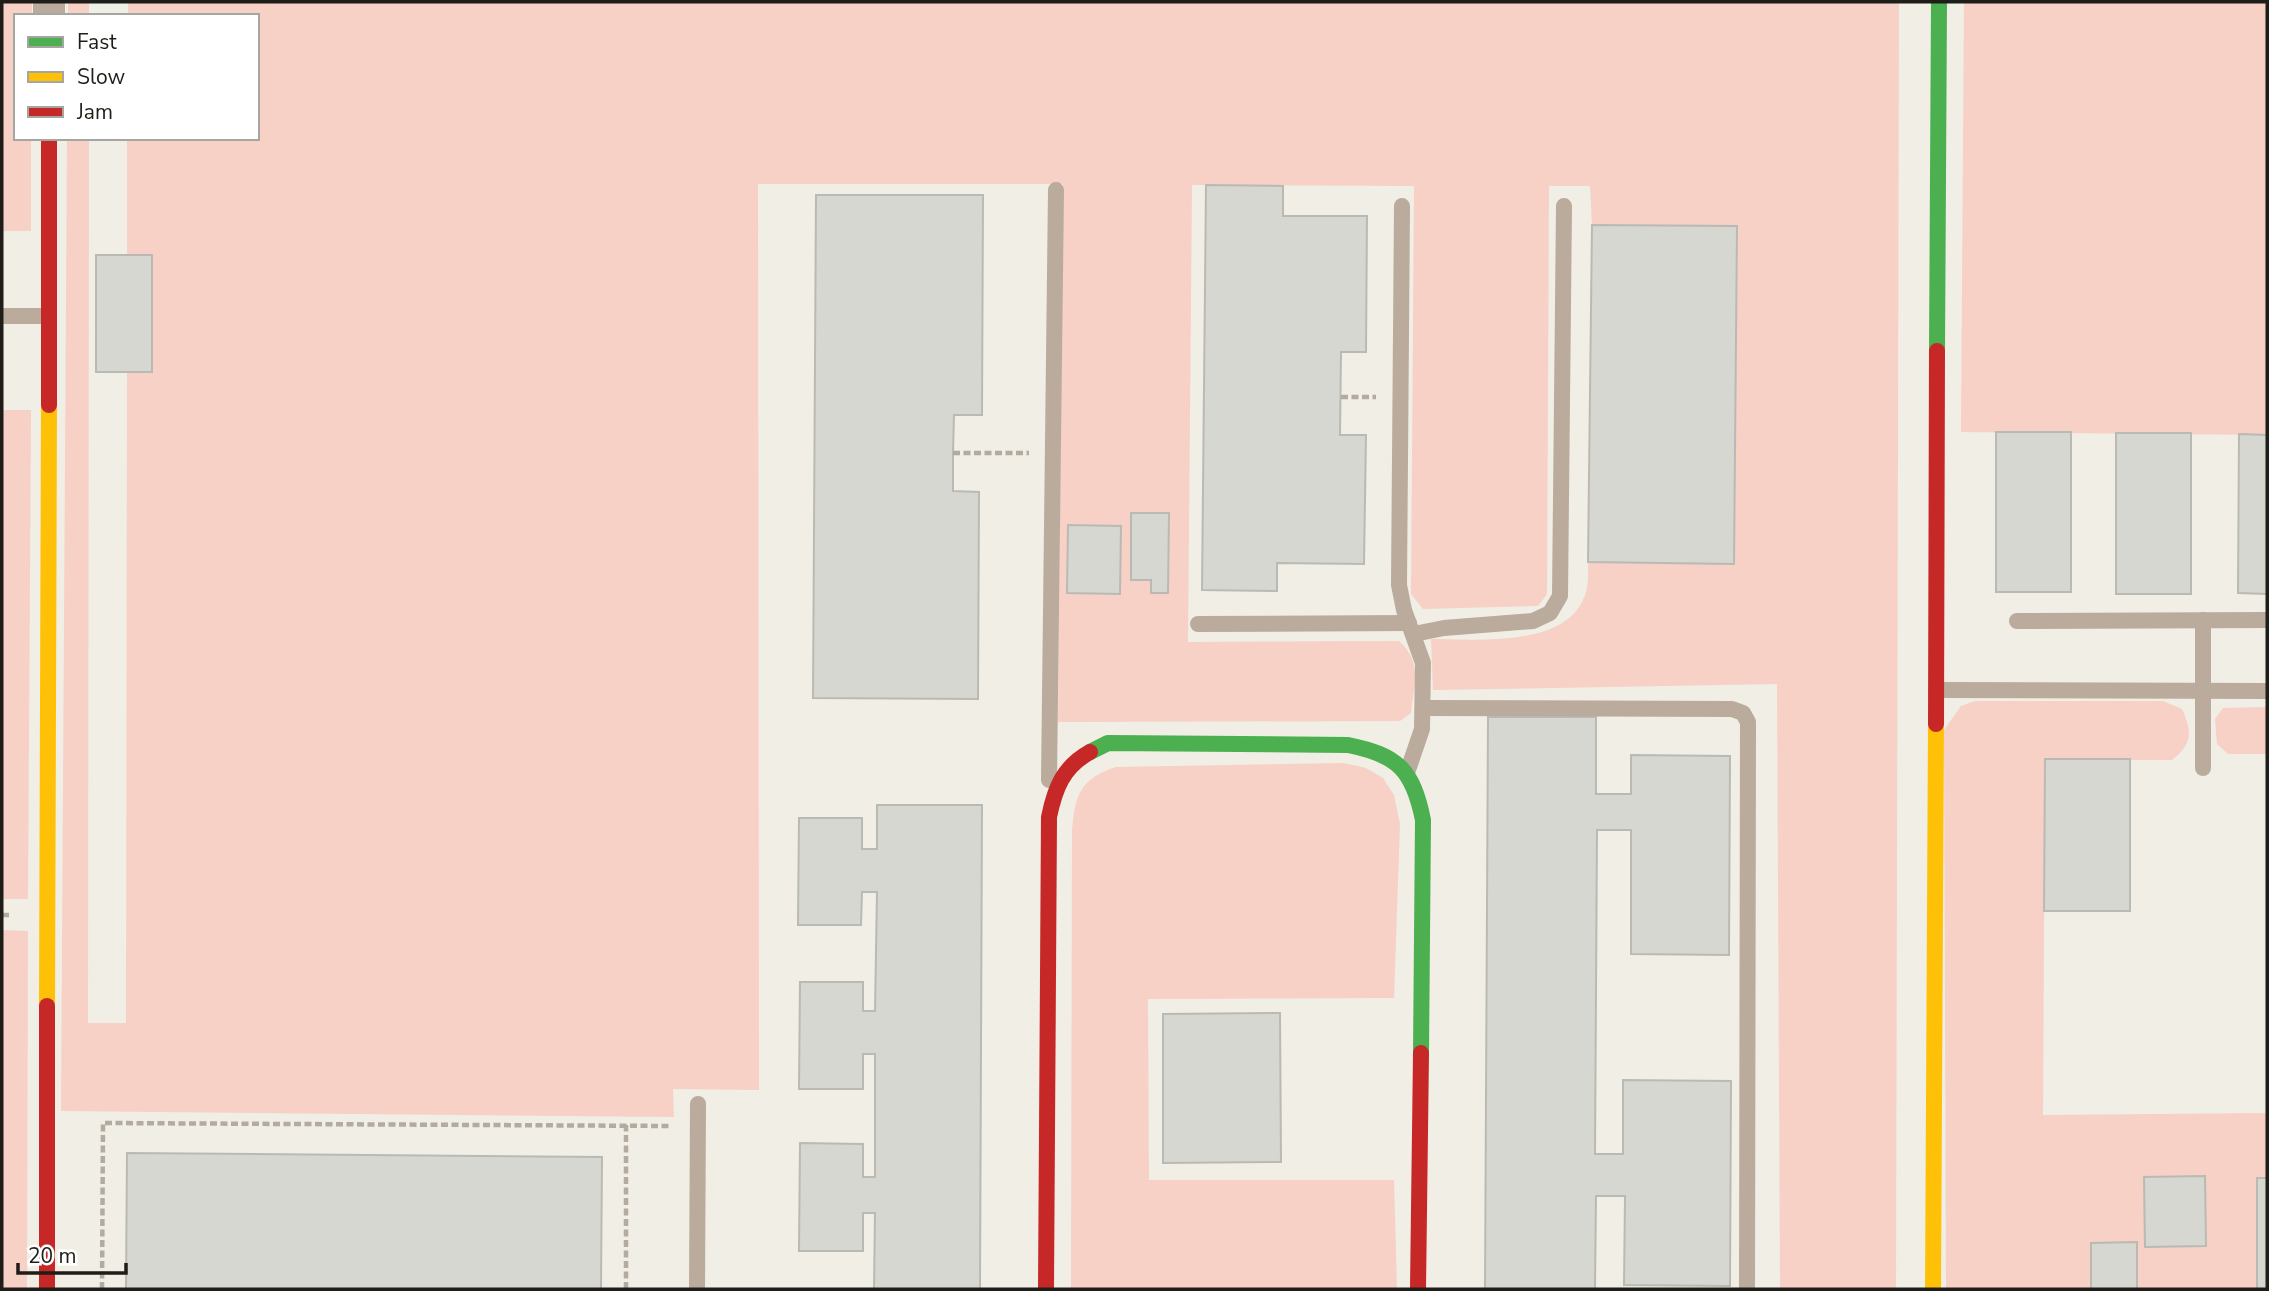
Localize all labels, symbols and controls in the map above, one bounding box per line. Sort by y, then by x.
legend [14,14,259,140]
text: Fast [77,28,117,56]
text: Slow [77,63,126,91]
text: Jam [76,98,113,126]
scale bar [18,1232,126,1276]
text: 20 m [28,1242,77,1270]

